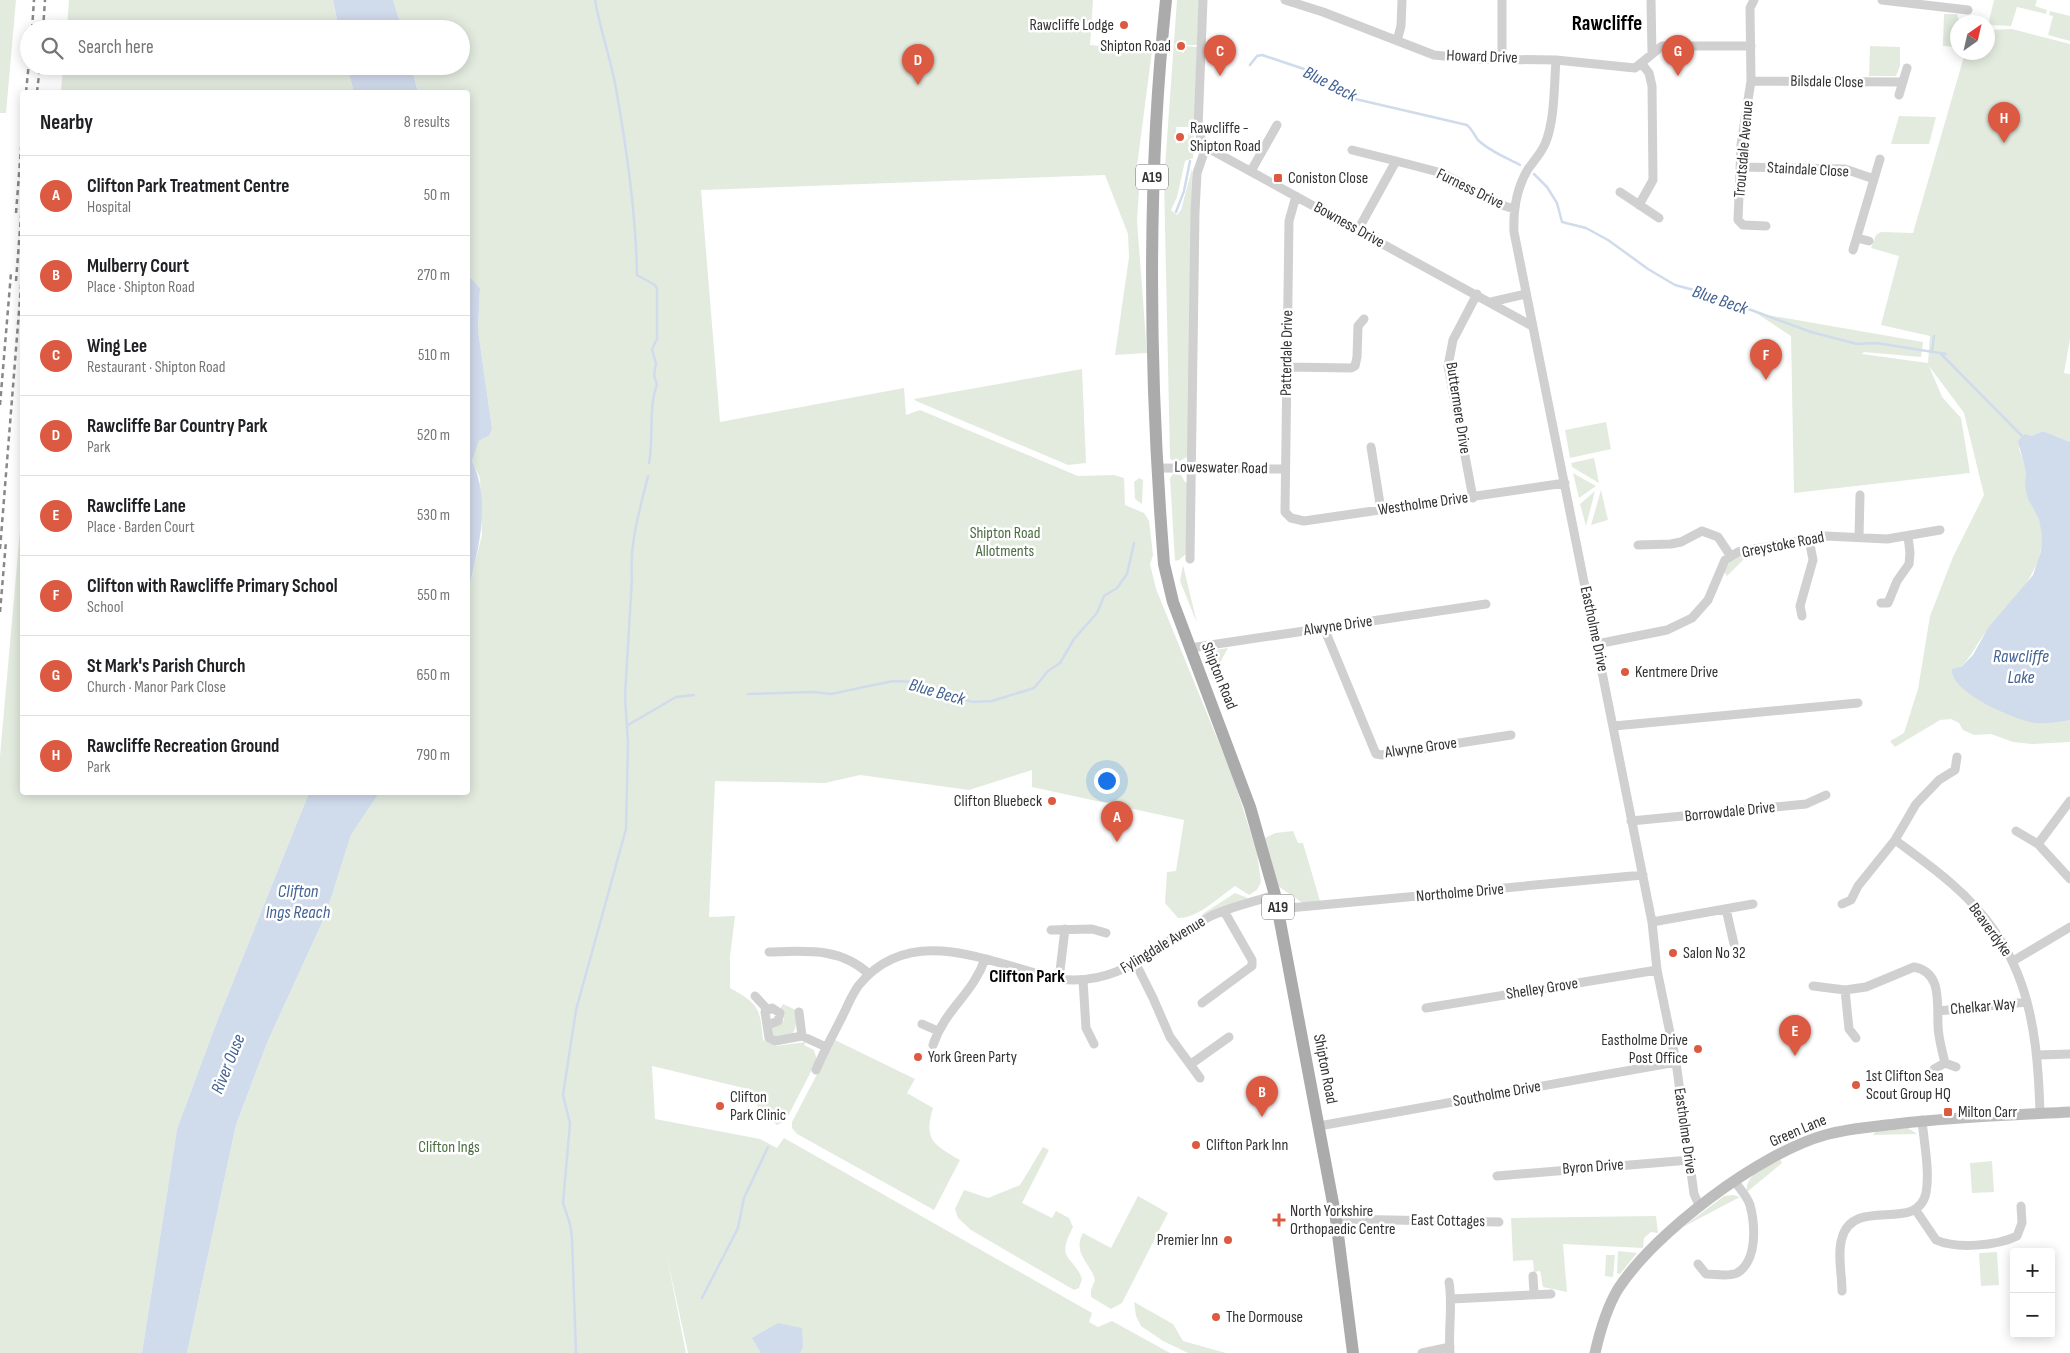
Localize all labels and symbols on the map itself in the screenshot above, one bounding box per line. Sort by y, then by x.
district label: Rawcliffe [1572,11,1642,36]
north arrow [1950,15,1995,60]
place label: Rawcliffe Lodge [1030,16,1114,35]
marker: Rawcliffe Lodge [1118,19,1130,31]
pin: C [1204,35,1236,76]
pin: G [1662,35,1694,76]
place label: Shipton Road [1100,37,1171,56]
marker: Shipton Road [1175,40,1187,52]
pin: D [902,44,934,85]
street label: Howard Drive [1446,46,1518,68]
water label: Blue Beck [1300,62,1361,107]
street label: Bilsdale Close [1790,72,1864,92]
street label: Troutsdale Avenue [1730,100,1758,198]
pin: H [1988,102,2020,143]
place label: Rawcliffe - Shipton Road [1190,119,1261,156]
marker: Rawcliffe - Shipton Road [1174,131,1186,143]
street label: Staindale Close [1767,158,1849,182]
road number: A19 [1136,164,1168,190]
street label: Furness Drive [1433,165,1507,213]
place label: Coniston Close [1288,169,1368,188]
marker: Coniston Close [1272,172,1284,184]
street label: Bowness Drive [1310,198,1388,252]
water label: Blue Beck [1690,281,1752,320]
street label: Patterdale Drive [1277,310,1297,396]
pin: F [1750,339,1782,380]
street label: Buttermere Drive [1441,361,1475,455]
street label: Loweswater Road [1174,458,1268,478]
street label: Westholme Drive [1377,488,1469,520]
park label: Shipton Road Allotments [970,524,1040,561]
street label: Greystoke Road [1740,528,1826,562]
street label: Eastholme Drive [1576,585,1612,673]
street label: Alwyne Drive [1302,612,1373,640]
street label: Shipton Road [1197,640,1241,712]
water label: Rawcliffe Lake [1993,646,2049,688]
place label: Kentmere Drive [1635,663,1718,682]
marker: Kentmere Drive [1619,666,1631,678]
water label: Blue Beck [907,674,969,710]
street label: Alwyne Grove [1383,734,1458,763]
your location [1094,768,1120,794]
place label: Clifton Bluebeck [954,792,1042,811]
marker: Clifton Bluebeck [1046,795,1058,807]
street label: Borrowdale Drive [1684,798,1776,826]
pin: A [1101,801,1133,842]
street label: Northolme Drive [1415,880,1505,906]
water label: Clifton Ings Reach [266,881,331,923]
road number: A19 [1262,894,1294,920]
street label: Beaverdyke [1964,900,2016,960]
street label: Fylingdale Avenue [1117,912,1209,978]
place label: Salon No 32 [1683,944,1746,963]
marker: Salon No 32 [1667,947,1679,959]
district label: Clifton Park [989,966,1065,987]
street label: Shelley Grove [1505,974,1579,1004]
street label: Chelkar Way [1949,995,2017,1019]
pin: E [1779,1015,1811,1056]
water label: River Ouse [207,1031,249,1097]
place label: Eastholme Drive Post Office [1601,1031,1688,1068]
street label: Shipton Road [1309,1032,1341,1106]
marker: Eastholme Drive Post Office [1692,1043,1704,1055]
place label: York Green Party [928,1048,1017,1067]
marker: York Green Party [912,1051,924,1063]
place label: 1st Clifton Sea Scout Group HQ [1866,1067,1951,1104]
pin: B [1246,1076,1278,1117]
street label: Southolme Drive [1452,1077,1542,1111]
marker: 1st Clifton Sea Scout Group HQ [1850,1079,1862,1091]
street label: Eastholme Drive [1670,1087,1700,1175]
place label: Clifton Park Clinic [730,1088,786,1125]
marker: Clifton Park Clinic [714,1100,726,1112]
place label: Milton Carr [1958,1103,2017,1122]
marker: Milton Carr [1942,1106,1954,1118]
street label: Green Lane [1767,1111,1829,1151]
place label: Clifton Park Inn [1206,1136,1288,1155]
park label: Clifton Ings [418,1138,480,1157]
marker: Clifton Park Inn [1190,1139,1202,1151]
street label: Byron Drive [1562,1155,1624,1179]
place label: North Yorkshire Orthopaedic Centre [1290,1202,1396,1239]
street label: East Cottages [1411,1211,1486,1231]
marker: North Yorkshire Orthopaedic Centre [1272,1213,1286,1227]
place label: Premier Inn [1157,1231,1218,1250]
marker: Premier Inn [1222,1234,1234,1246]
place label: The Dormouse [1226,1308,1303,1327]
marker: The Dormouse [1210,1311,1222,1323]

